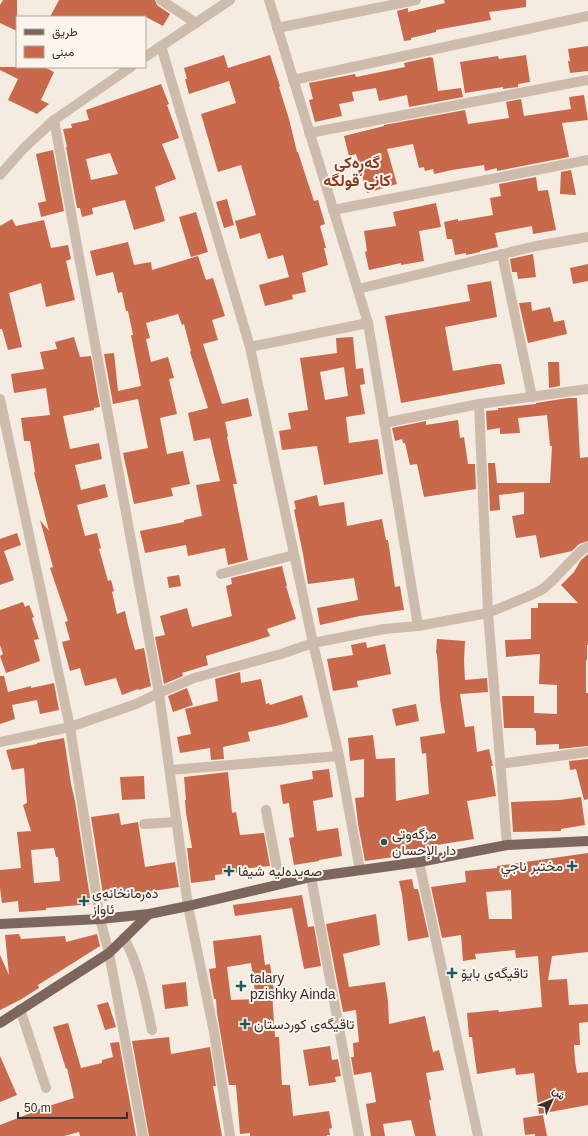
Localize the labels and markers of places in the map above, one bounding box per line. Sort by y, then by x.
place label: مزگەوتی دار الإحسان [392,826,456,860]
marker: مزگەوتی دار الإحسان [379,837,389,847]
place label: مختبر ناجي [501,858,563,878]
marker: مختبر ناجي [566,860,578,872]
place label: صەیدەلیە شیفا [238,863,323,879]
marker: صەیدەلیە شیفا [223,865,235,877]
place label: دەرمانخانەی ئاواز [91,885,159,918]
marker: دەرمانخانەی ئاواز [79,896,89,906]
place label: تاقیگەی بایۆ [461,965,528,982]
marker: تاقیگەی بایۆ [446,967,458,979]
place label: talary pzishky Ainda [250,970,336,1002]
marker: talary pzishky Ainda [235,980,247,992]
place label: تاقیگەی کوردستان [254,1016,355,1033]
marker: تاقیگەی کوردستان [239,1018,251,1030]

